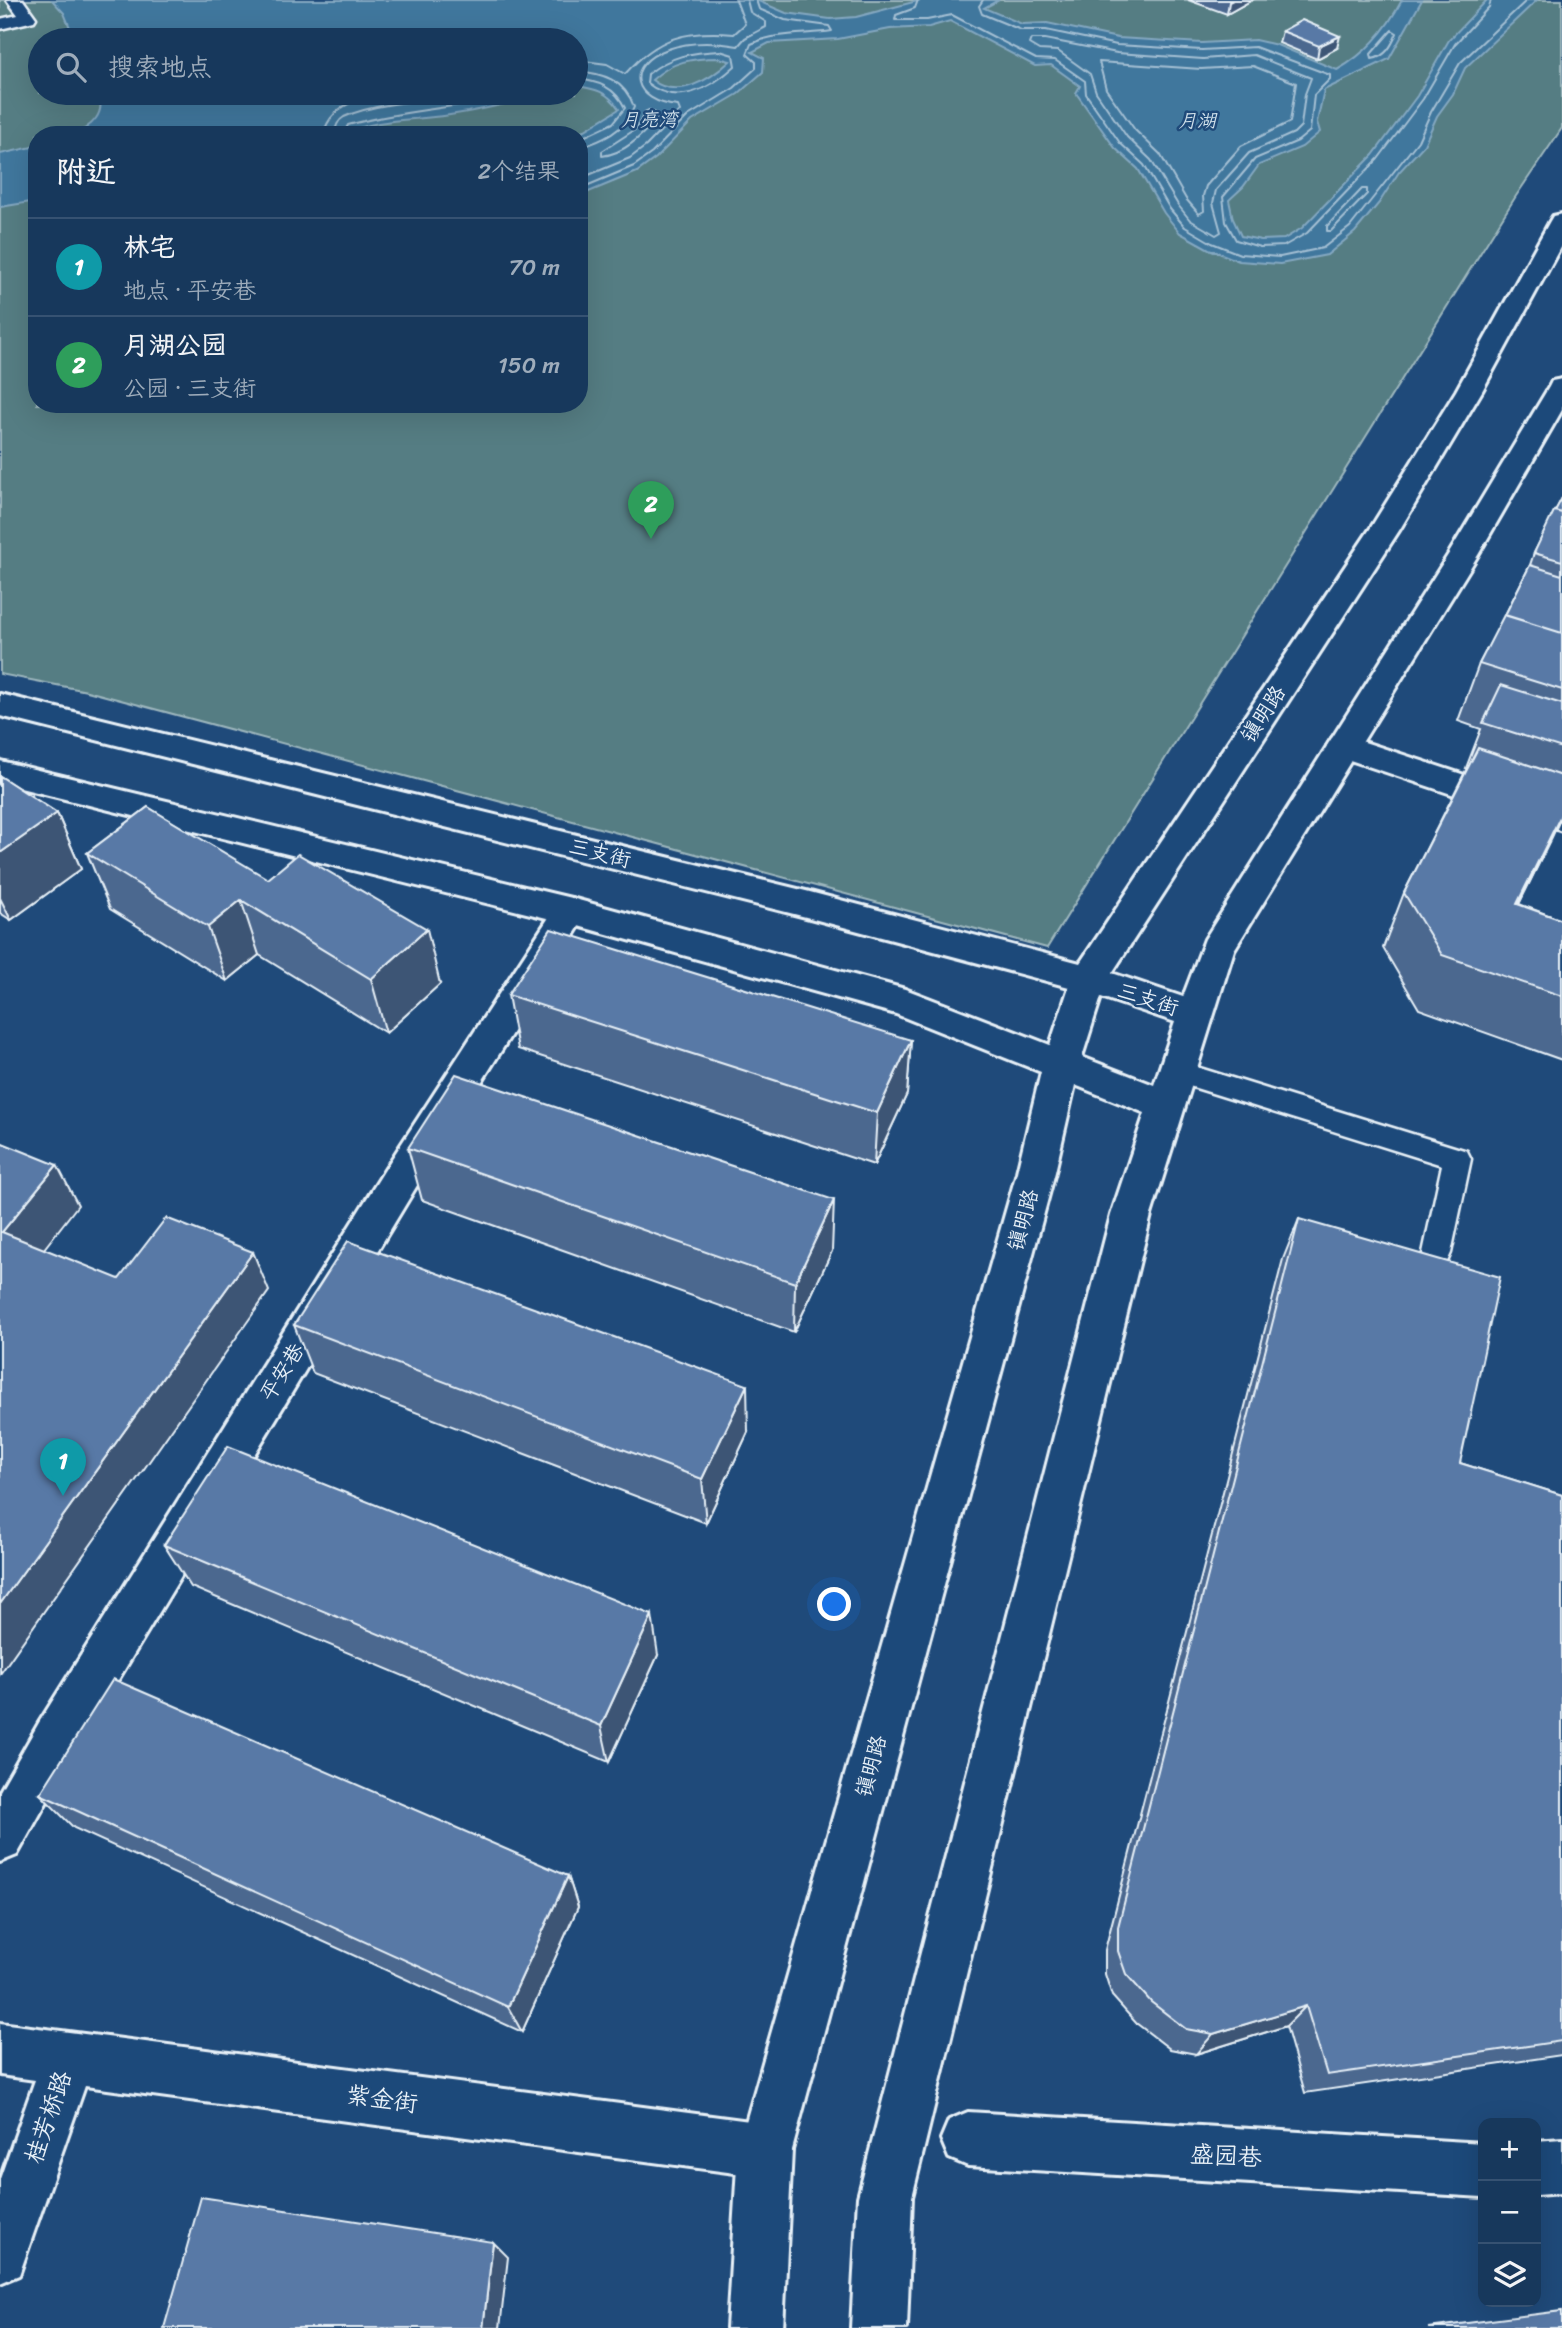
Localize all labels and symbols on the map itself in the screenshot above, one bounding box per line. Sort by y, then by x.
water label: 月亮湾 [620,103,680,136]
water label: 月湖 [1178,104,1218,137]
pin: 2 [628,481,674,539]
street label: 镇明路 [1230,677,1296,751]
street label: 三支街 [565,827,635,879]
street label: 三支街 [1112,971,1184,1027]
street label: 镇明路 [996,1185,1050,1255]
street label: 平安巷 [249,1335,315,1409]
pin: 1 [40,1438,86,1496]
your location [817,1587,851,1621]
street label: 镇明路 [844,1731,898,1801]
street label: 桂芳桥路 [13,2065,83,2169]
street label: 紫金街 [343,2073,421,2125]
street label: 盛园巷 [1189,2133,1263,2179]

